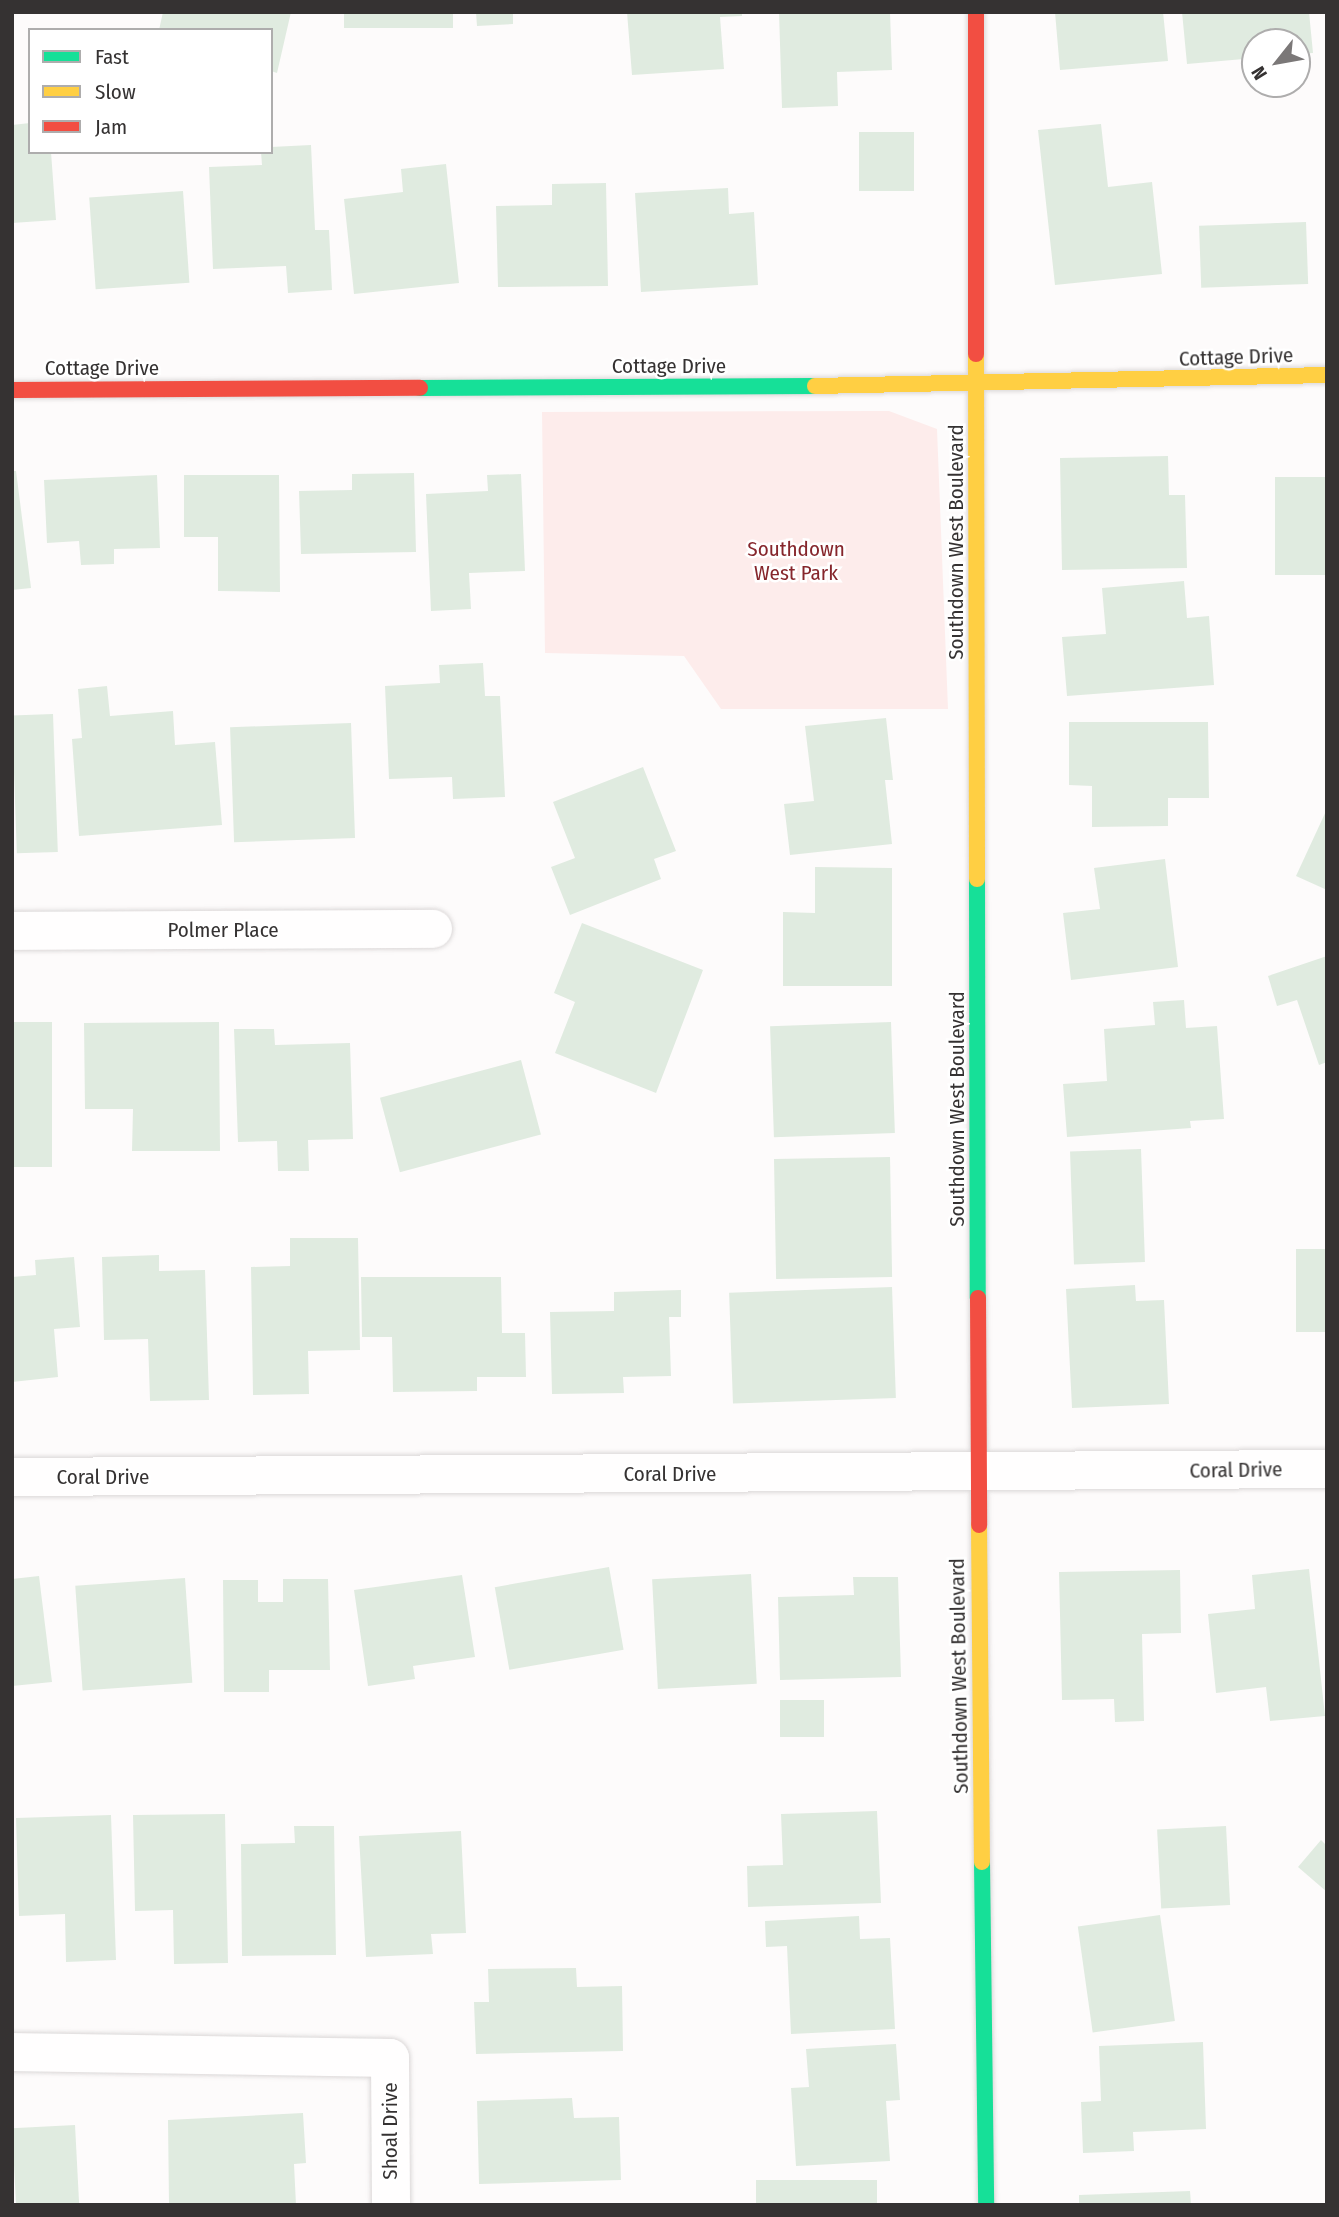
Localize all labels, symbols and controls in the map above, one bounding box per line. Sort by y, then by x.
legend [28,28,273,154]
north arrow [1241,28,1311,98]
text: Fast [95,44,129,70]
text: N [1246,62,1272,84]
text: Slow [95,79,136,105]
text: Jam [95,114,127,140]
street label: Cottage Drive [1178,342,1294,372]
street label: Cottage Drive [612,353,726,379]
street label: Cottage Drive [45,355,159,381]
street label: Southdown West Boulevard [943,424,969,660]
park label: Southdown West Park [747,536,845,586]
street label: Polmer Place [167,917,279,943]
street label: Southdown West Boulevard [944,991,970,1227]
street label: Coral Drive [1189,1457,1283,1483]
street label: Coral Drive [624,1461,716,1487]
street label: Coral Drive [57,1464,149,1490]
street label: Southdown West Boulevard [944,1558,974,1794]
street label: Shoal Drive [377,2082,403,2180]

